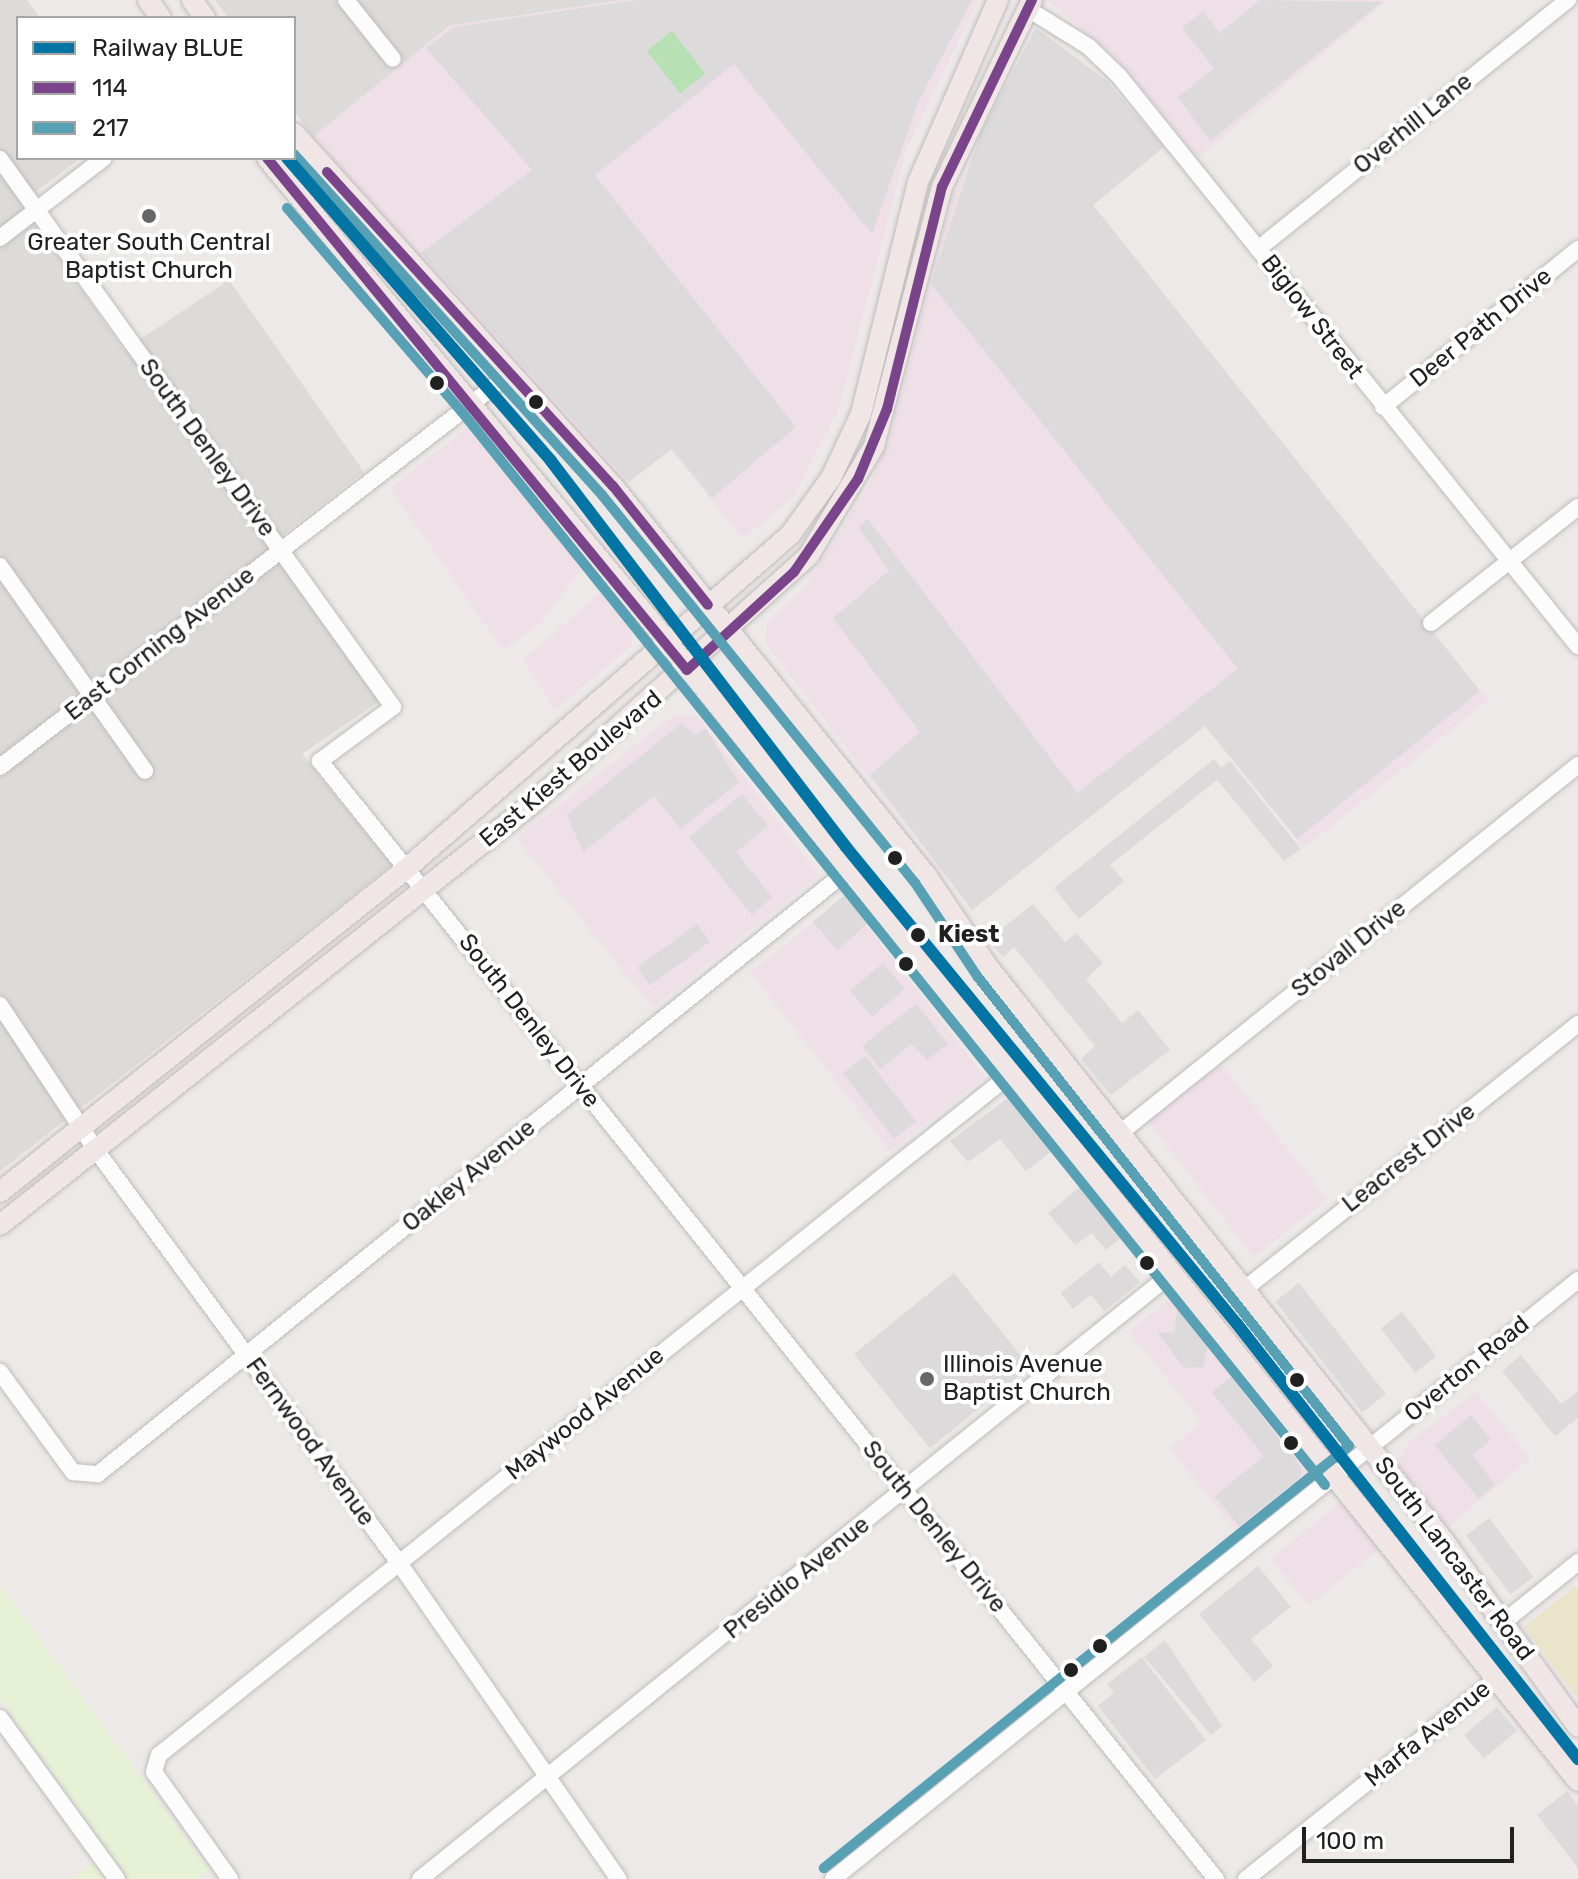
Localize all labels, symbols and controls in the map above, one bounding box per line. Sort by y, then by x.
legend [16,16,296,160]
text: Railway BLUE [92,34,243,62]
street label: Overhill Lane [1348,67,1478,181]
text: 114 [92,74,127,102]
text: 217 [92,114,129,142]
marker: Greater South Central Baptist Church [140,207,158,225]
place label: Greater South Central Baptist Church [27,229,271,285]
street label: Biglow Street [1254,249,1370,385]
street label: Deer Path Drive [1404,262,1558,394]
street label: South Denley Drive [133,353,281,543]
unlabelled marker [429,375,445,391]
unlabelled marker [528,394,544,410]
street label: East Corning Avenue [59,561,261,727]
street label: East Kiest Boulevard [474,684,668,854]
unlabelled marker [887,850,903,866]
street label: Stovall Drive [1286,894,1412,1004]
place label: Kiest [938,921,999,949]
marker: Kiest [905,922,931,948]
street label: South Denley Drive [452,928,606,1114]
unlabelled marker [898,956,914,972]
street label: Leacrest Drive [1337,1097,1481,1219]
street label: Oakley Avenue [396,1113,542,1239]
unlabelled marker [1139,1255,1155,1271]
street label: Overton Road [1399,1310,1535,1428]
street label: Maywood Avenue [500,1341,670,1487]
place label: Illinois Avenue Baptist Church [943,1351,1111,1407]
street label: Fernwood Avenue [239,1352,381,1532]
marker: Illinois Avenue Baptist Church [918,1370,936,1388]
unlabelled marker [1289,1372,1305,1388]
street label: South Denley Drive [856,1435,1012,1619]
unlabelled marker [1283,1435,1299,1451]
street label: South Lancaster Road [1368,1451,1540,1667]
street label: Presidio Avenue [718,1510,876,1646]
unlabelled marker [1092,1638,1108,1654]
unlabelled marker [1063,1662,1079,1678]
street label: Marfa Avenue [1359,1674,1497,1794]
scale bar [1306,1811,1518,1861]
text: 100 m [1316,1827,1384,1855]

